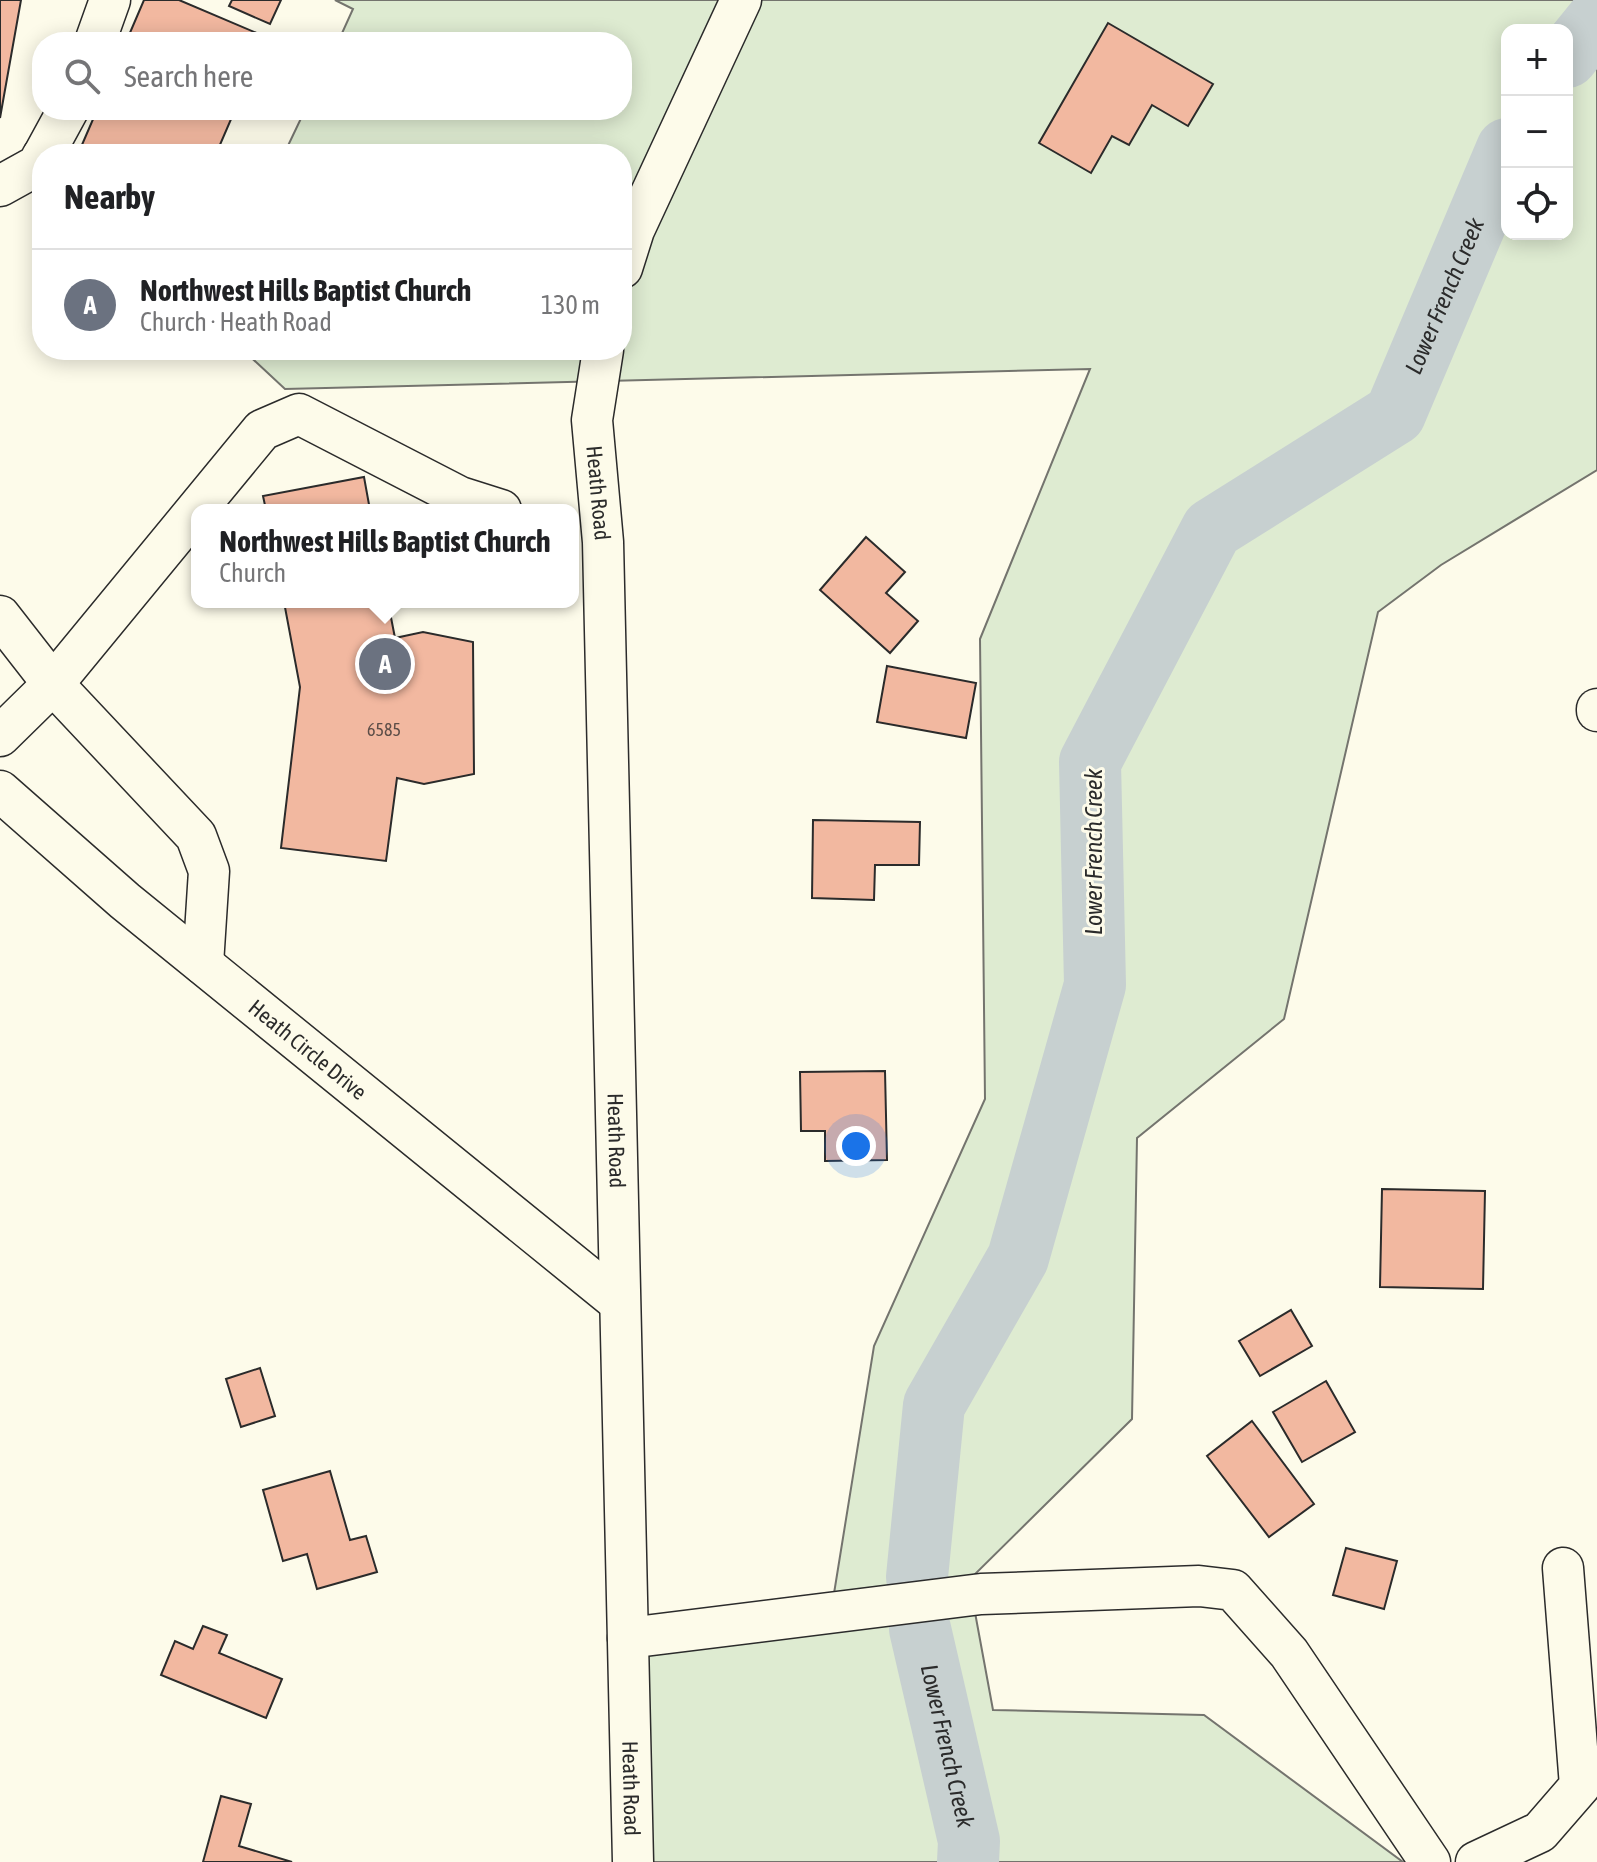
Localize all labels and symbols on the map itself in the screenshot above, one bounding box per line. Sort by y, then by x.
water label: Lower French Creek [1399,213,1489,378]
street label: Heath Road [581,444,616,541]
pin: A [359,634,411,694]
house number: 6585 [367,719,401,740]
water label: Lower French Creek [1080,768,1107,935]
street label: Heath Circle Drive [244,994,372,1105]
street label: Heath Road [603,1093,631,1188]
your location [836,1126,876,1166]
water label: Lower French Creek [916,1662,980,1831]
street label: Heath Road [617,1740,645,1836]

